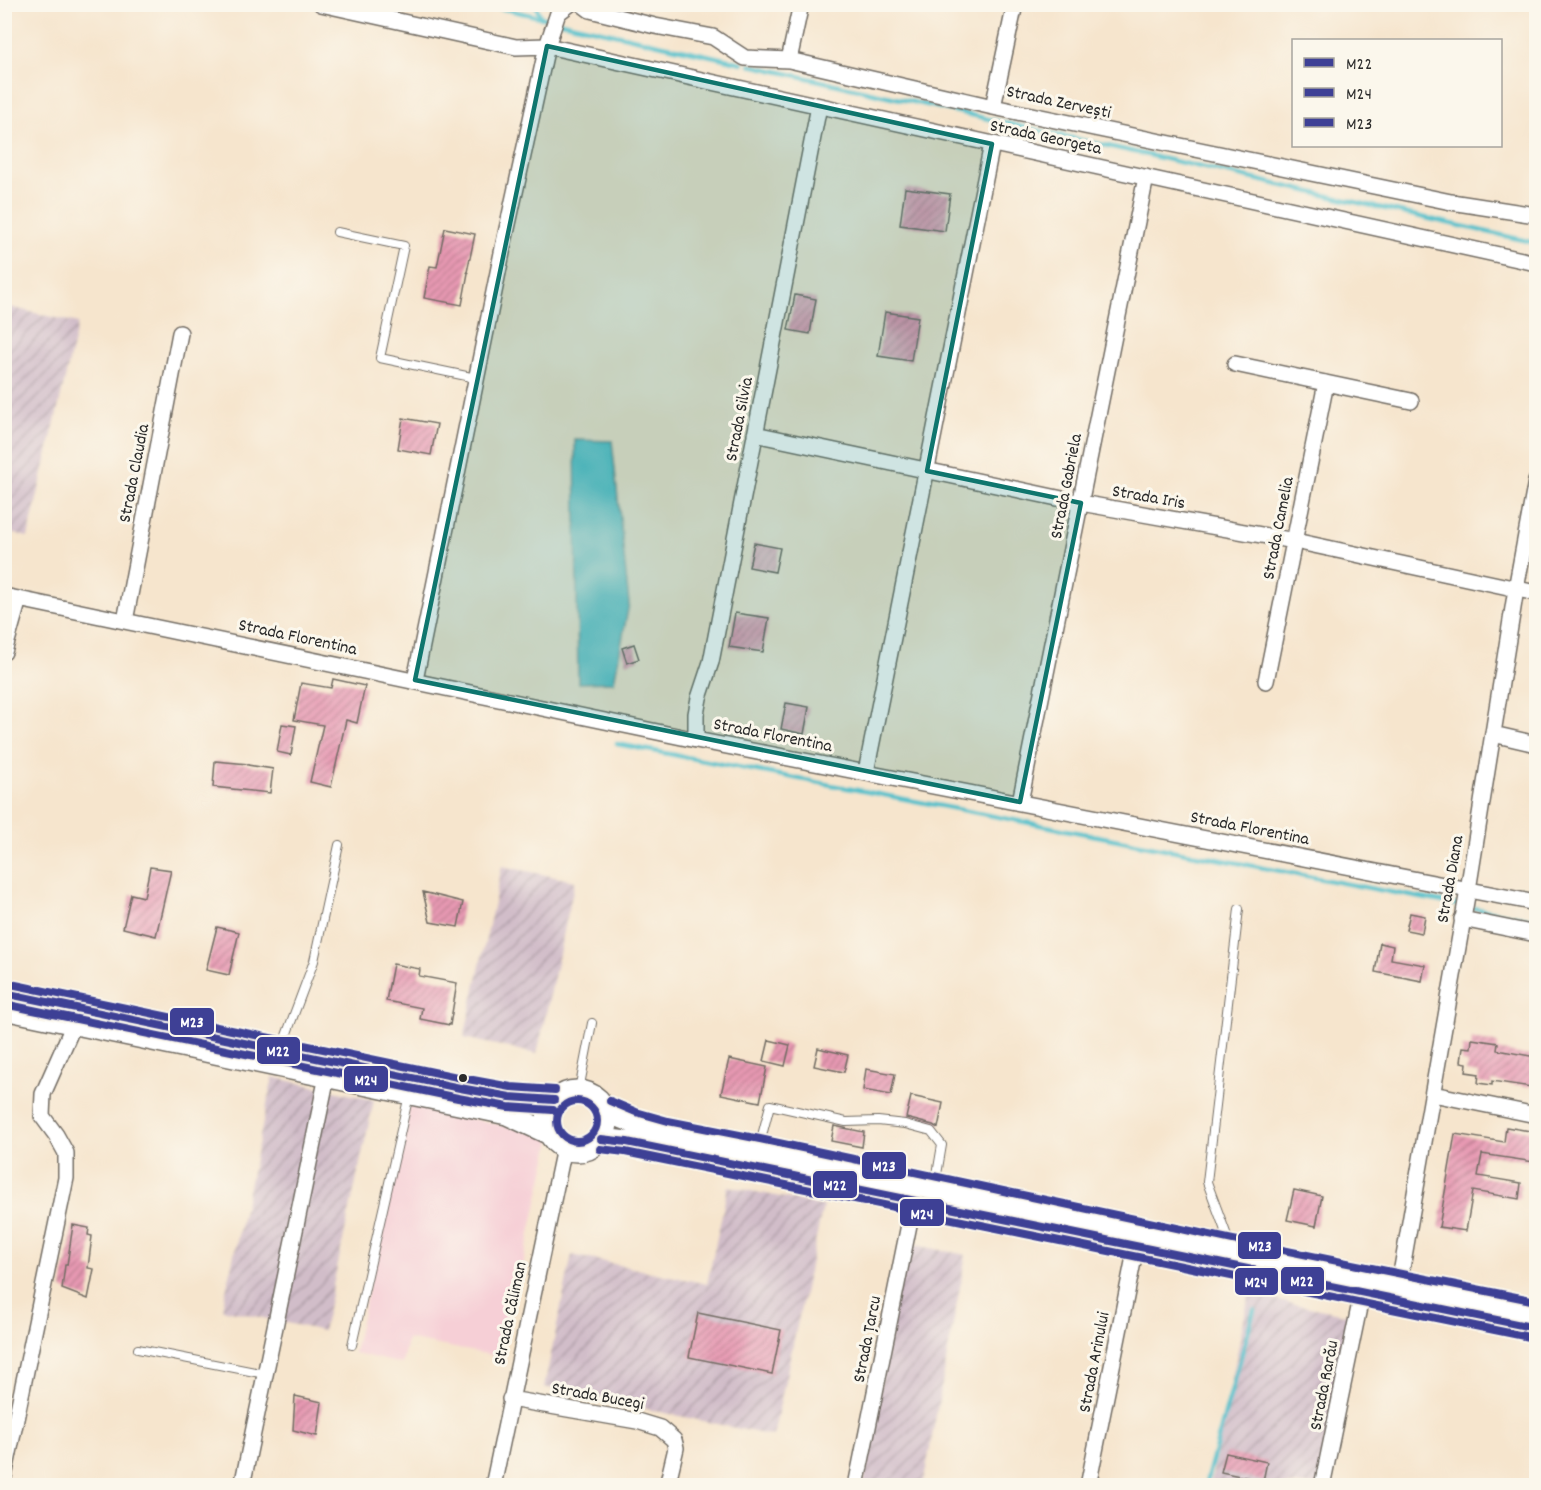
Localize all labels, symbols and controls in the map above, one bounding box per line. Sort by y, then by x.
legend [1292,39,1502,147]
text: M22 [1346,53,1372,78]
street label: Strada Zervești [1004,80,1113,127]
text: M24 [1346,83,1372,108]
text: M23 [1346,113,1372,138]
street label: Strada Georgeta [987,114,1104,163]
street label: Strada Silvia [720,375,761,464]
street label: Strada Claudia [114,421,157,525]
street label: Strada Gabriela [1045,431,1090,541]
street label: Strada Camelia [1257,474,1302,582]
street label: Strada Iris [1110,480,1187,517]
street label: Strada Florentina [236,614,360,663]
street label: Strada Florentina [711,713,835,760]
street label: Strada Florentina [1188,806,1312,853]
street label: Strada Diana [1431,833,1472,925]
line badge: M23 [169,1007,215,1036]
text: M23 [180,1012,204,1035]
line badge: M22 [256,1036,301,1065]
text: M22 [266,1041,290,1064]
line badge: M24 [343,1065,389,1093]
text: M24 [354,1070,378,1093]
unlabelled marker [457,1072,469,1084]
line badge: M23 [861,1151,907,1180]
text: M23 [872,1156,896,1179]
line badge: M22 [812,1170,858,1199]
text: M22 [823,1175,847,1198]
line badge: M24 [899,1198,945,1227]
text: M24 [910,1204,934,1227]
line badge: M23 [1237,1231,1282,1260]
text: M23 [1248,1236,1272,1259]
street label: Strada Căliman [488,1259,535,1368]
line badge: M22 [1280,1266,1325,1295]
line badge: M24 [1234,1267,1279,1296]
text: M22 [1290,1271,1314,1294]
text: M24 [1244,1272,1268,1295]
street label: Strada Țarcu [848,1294,889,1385]
street label: Strada Arinului [1073,1310,1117,1415]
street label: Strada Rarău [1304,1338,1346,1433]
street label: Strada Bucegi [549,1377,646,1418]

